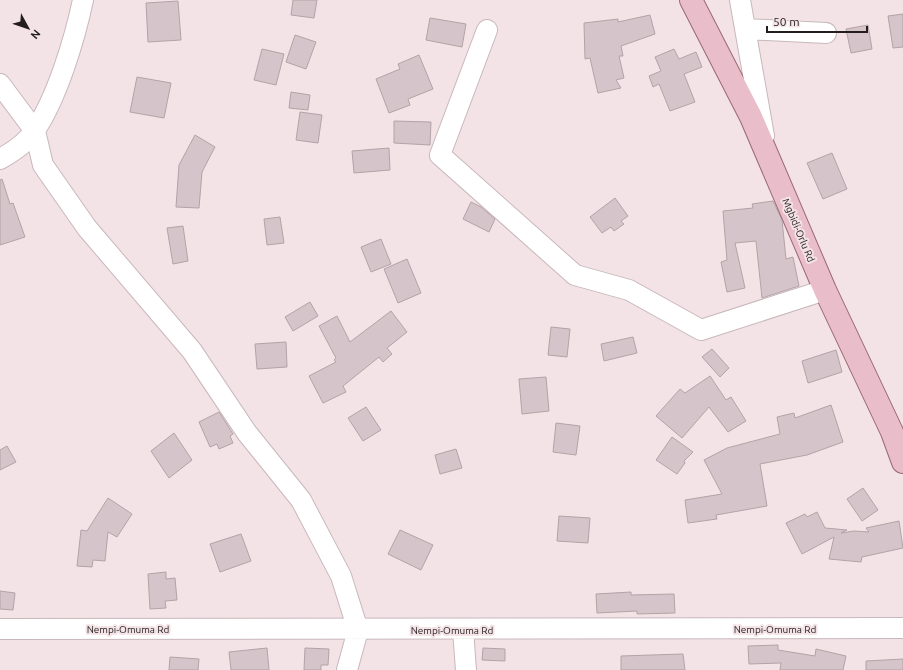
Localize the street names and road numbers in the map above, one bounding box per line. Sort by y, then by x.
street label: Mgbidi-Orlu Rd [780,197,817,264]
street label: Nempi-Omuma Rd [87,624,169,635]
street label: Nempi-Omuma Rd [734,624,816,635]
street label: Nempi-Omuma Rd [411,625,493,636]

